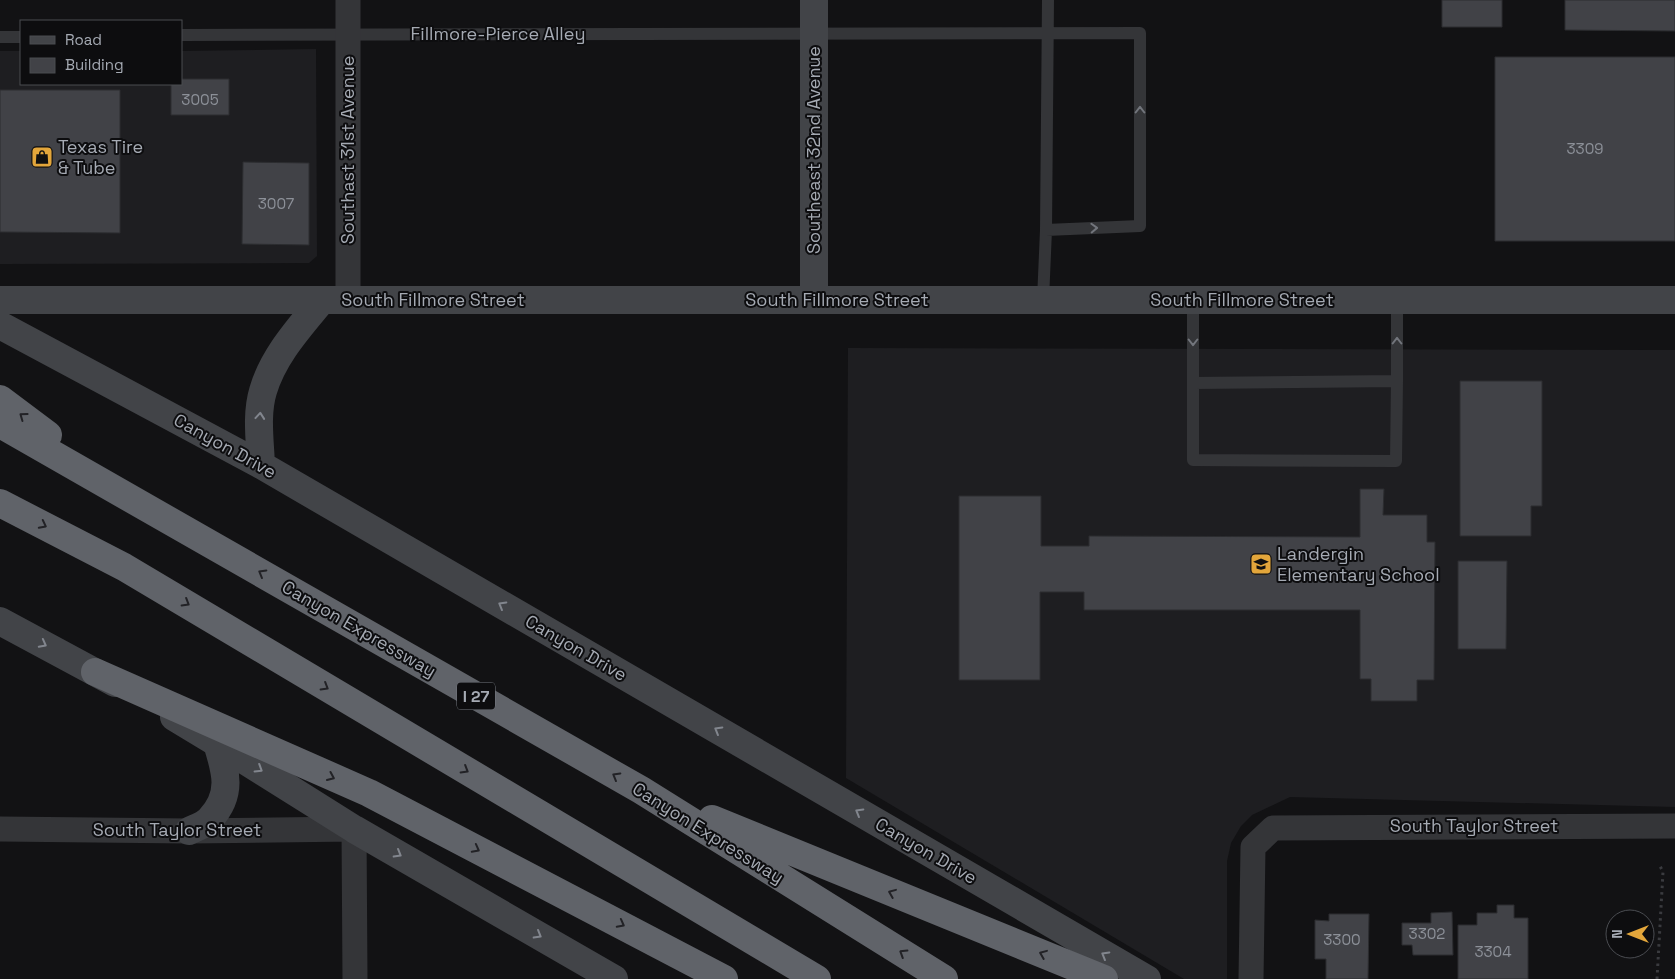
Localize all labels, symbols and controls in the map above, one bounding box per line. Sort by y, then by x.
legend [20,20,182,85]
street label: Fillmore-Pierce Alley [411,22,585,45]
text: Road [65,30,102,49]
street label: Southeast 32nd Avenue [802,46,825,254]
text: Building [65,55,124,74]
street label: Southast 31st Avenue [336,56,359,244]
house number: 3005 [181,90,219,109]
one-way arrow [1135,105,1145,113]
place label: Texas Tire & Tube [58,135,143,179]
house number: 3309 [1567,139,1603,158]
shop icon: Texas Tire & Tube [30,145,54,169]
house number: 3007 [258,194,294,213]
one-way arrow [1091,223,1099,234]
street label: South Fillmore Street [341,288,525,311]
street label: South Fillmore Street [745,288,929,311]
street label: South Fillmore Street [1150,288,1334,311]
one-way arrow [1392,336,1402,344]
one-way arrow [1188,338,1198,346]
street label: Canyon Drive [170,408,281,483]
one-way arrow [254,412,265,420]
one-way arrow [20,413,29,421]
one-way arrow [38,519,47,529]
place label: Landergin Elementary School [1277,542,1440,586]
school or university icon: Landergin Elementary School [1249,552,1273,576]
one-way arrow [259,570,268,580]
street label: Canyon Expressway [278,575,440,682]
one-way arrow [180,597,189,607]
one-way arrow [498,601,507,611]
street label: Canyon Drive [521,609,631,686]
one-way arrow [38,638,47,648]
one-way arrow [320,680,329,690]
road number: I 27 [457,682,495,709]
one-way arrow [715,726,724,736]
one-way arrow [253,763,263,772]
one-way arrow [459,763,468,773]
one-way arrow [326,770,335,781]
one-way arrow [612,772,621,782]
street label: Canyon Expressway [628,777,788,889]
one-way arrow [855,808,864,818]
street label: Canyon Drive [871,812,981,889]
street label: South Taylor Street [1390,814,1558,837]
street label: South Taylor Street [93,818,261,841]
one-way arrow [471,843,480,853]
one-way arrow [392,848,401,858]
one-way arrow [888,888,897,899]
north arrow [1605,909,1655,959]
one-way arrow [615,918,624,928]
house number: 3302 [1409,924,1445,943]
one-way arrow [533,929,542,939]
text: N [1608,929,1626,939]
house number: 3300 [1323,930,1361,949]
house number: 3304 [1474,942,1512,961]
one-way arrow [899,950,908,960]
one-way arrow [1039,950,1048,960]
one-way arrow [1102,951,1111,961]

